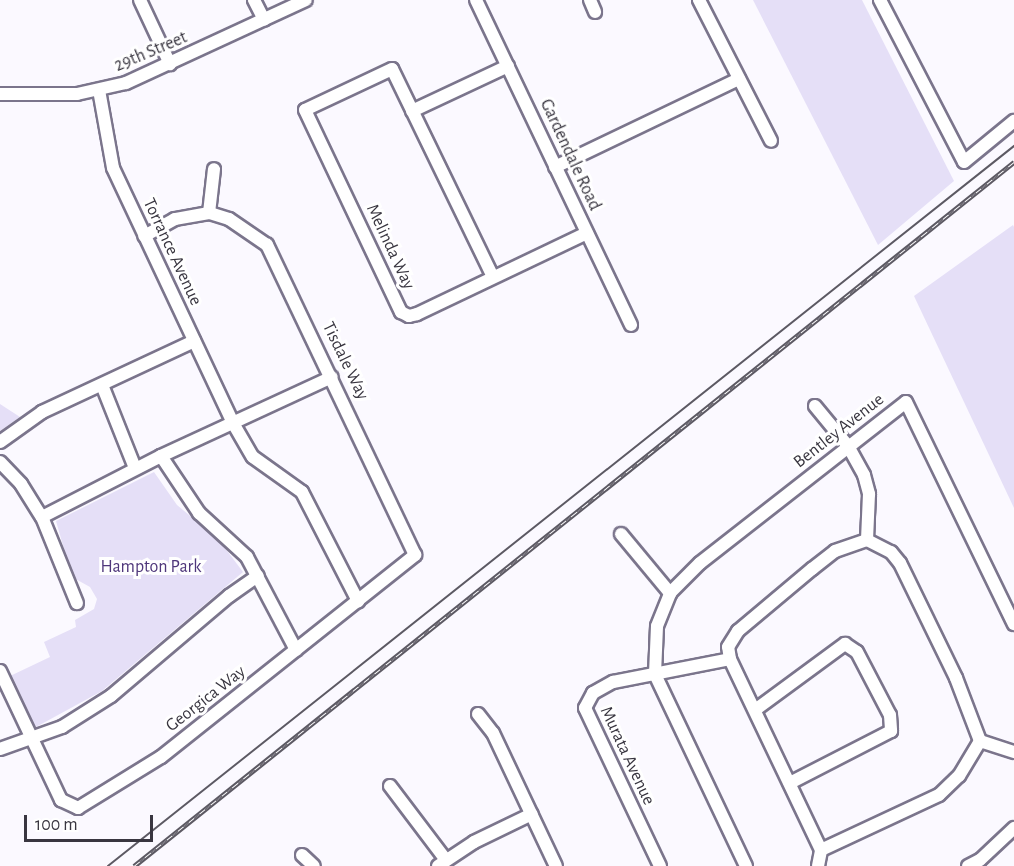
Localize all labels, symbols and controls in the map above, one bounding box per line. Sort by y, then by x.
street label: 29th Street [111,27,191,77]
street label: Gardendale Road [535,96,605,214]
street label: Torrance Avenue [138,195,206,309]
street label: Melinda Way [361,201,419,293]
street label: Tisdale Way [317,318,373,404]
street label: Bentley Avenue [790,389,888,473]
park label: Hampton Park [100,556,202,578]
street label: Georgica Way [162,661,250,737]
street label: Murata Avenue [595,703,659,809]
scale bar [27,803,156,841]
text: 100 m [35,816,78,834]

